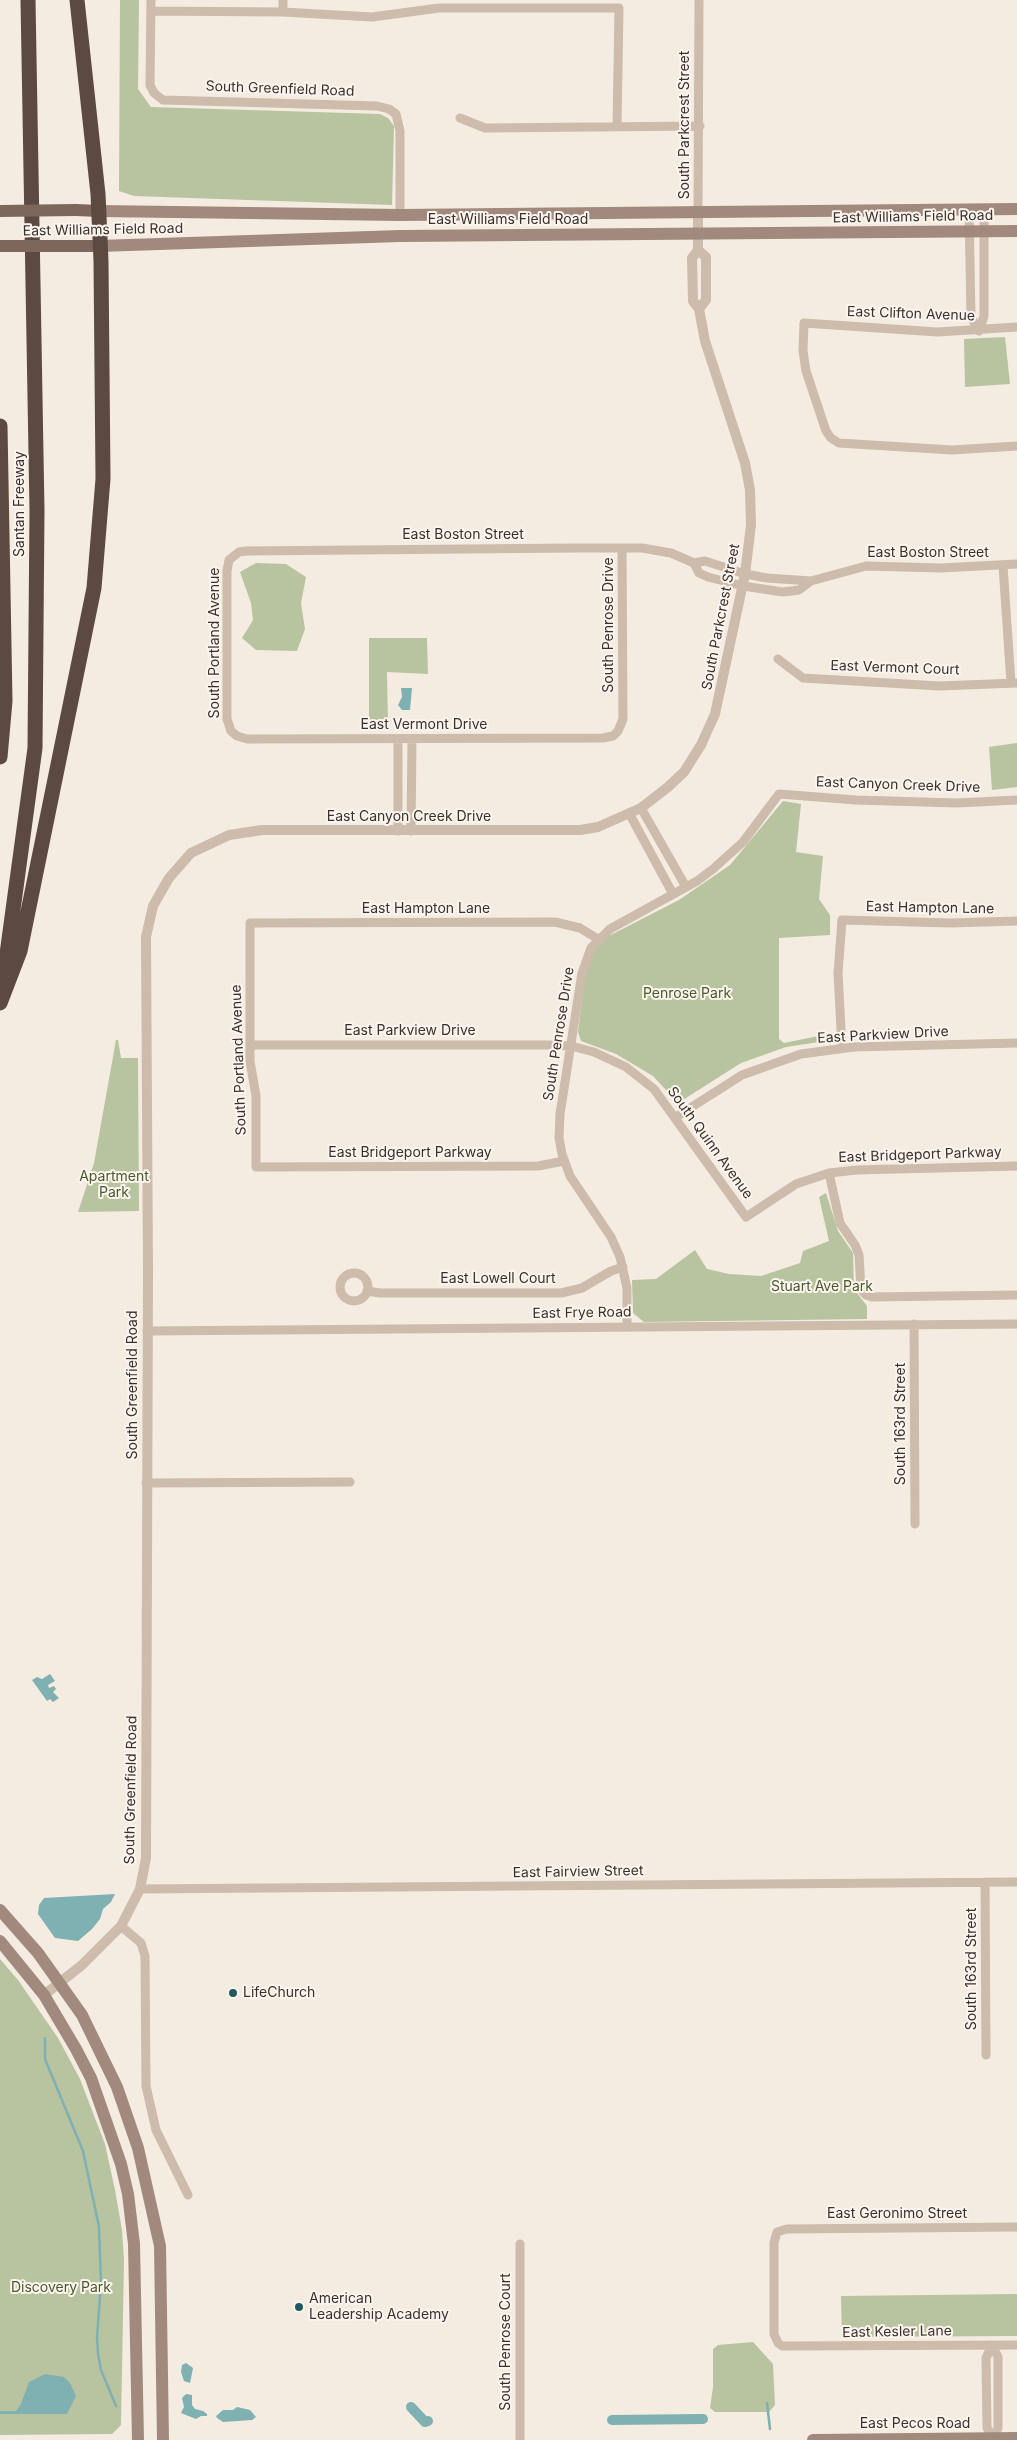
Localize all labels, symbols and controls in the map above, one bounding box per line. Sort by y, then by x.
street label: South Parkcrest Street [677,51,693,199]
street label: South Greenfield Road [205,78,355,100]
street label: East Williams Field Road [833,207,993,227]
street label: East Williams Field Road [428,212,588,228]
street label: East Williams Field Road [23,220,183,240]
street label: East Clifton Avenue [847,303,975,325]
street label: Santan Freeway [12,451,28,557]
street label: East Boston Street [402,527,524,543]
street label: South Parkcrest Street [699,542,743,692]
street label: East Boston Street [867,545,989,561]
street label: South Penrose Drive [601,557,617,693]
street label: South Portland Avenue [207,568,223,718]
street label: East Vermont Court [830,657,960,679]
street label: East Vermont Drive [361,717,487,733]
street label: East Canyon Creek Drive [816,774,980,796]
street label: East Canyon Creek Drive [327,809,491,825]
street label: East Hampton Lane [866,898,994,918]
street label: East Hampton Lane [362,901,490,917]
street label: South Penrose Drive [540,966,578,1102]
street label: South Portland Avenue [228,984,250,1136]
park label: Penrose Park [643,986,731,1002]
street label: East Parkview Drive [344,1023,476,1039]
street label: East Parkview Drive [817,1023,949,1047]
street label: South Quinn Avenue [664,1084,756,1202]
street label: East Bridgeport Parkway [838,1144,1002,1166]
street label: East Bridgeport Parkway [328,1145,492,1161]
park label: Apartment Park [79,1169,149,1202]
street label: East Lowell Court [440,1271,556,1287]
park label: Stuart Ave Park [771,1279,873,1295]
street label: East Frye Road [532,1304,632,1322]
street label: South Greenfield Road [125,1311,141,1459]
street label: South 163rd Street [893,1363,909,1485]
street label: South Greenfield Road [121,1715,141,1865]
street label: East Fairview Street [512,1862,644,1882]
street label: South 163rd Street [964,1908,980,2030]
place label: LifeChurch [243,1985,315,2001]
marker: LifeChurch [227,1987,239,1999]
street label: East Geronimo Street [827,2206,967,2222]
street label: South Penrose Court [498,2273,514,2411]
park label: Discovery Park [11,2280,111,2296]
place label: American Leadership Academy [309,2291,449,2324]
marker: American Leadership Academy [293,2301,305,2313]
street label: East Kesler Lane [842,2323,952,2341]
street label: East Pecos Road [860,2416,970,2432]

